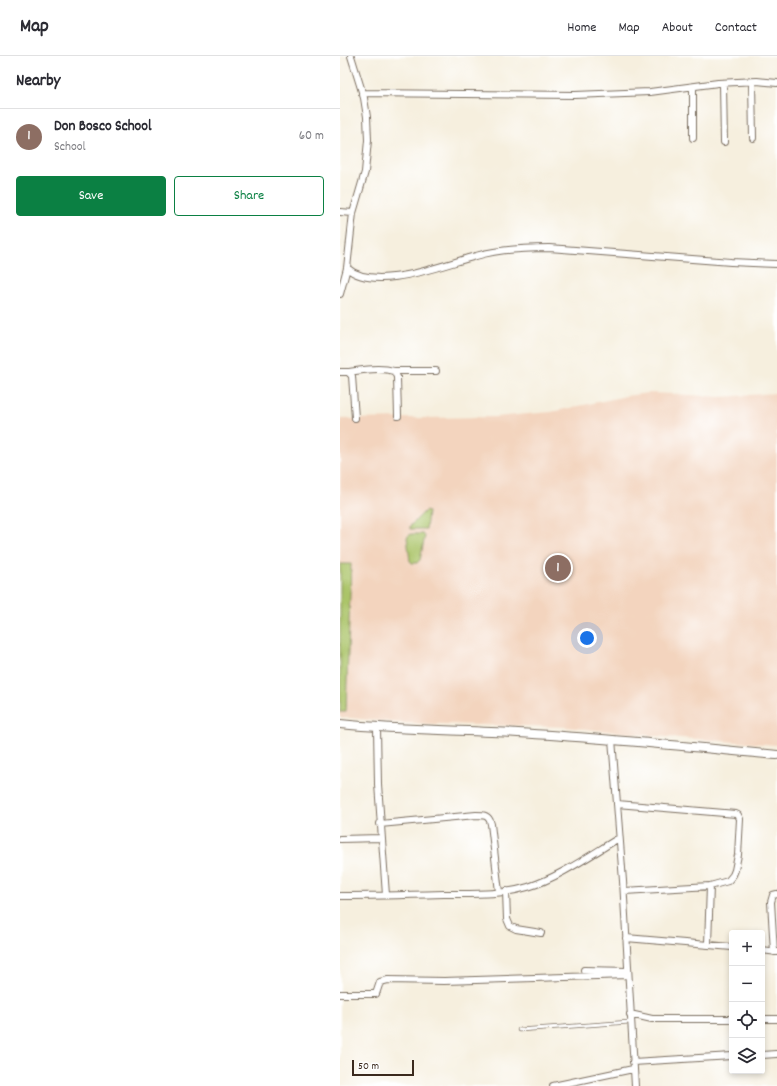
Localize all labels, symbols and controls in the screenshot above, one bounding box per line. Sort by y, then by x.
text: Map [20,14,49,41]
text: Home [567,18,596,38]
text: Map [618,18,640,38]
text: About [662,18,693,38]
text: Contact [715,18,757,38]
text: Nearby [16,70,60,94]
text: Don Bosco School [54,116,151,138]
text: 1 [28,127,30,146]
text: 60 m [299,127,324,146]
text: School [54,138,86,157]
button: Save [16,176,166,216]
button: Share [174,176,324,216]
pin: 1 [545,553,571,583]
your location [577,628,597,648]
map controls [729,930,765,1074]
button: + [729,930,765,966]
button: − [729,966,765,1002]
button: locate [729,1002,765,1038]
button: layers [729,1038,765,1074]
scale bar [352,1058,414,1077]
text: 50 m [358,1059,379,1075]

